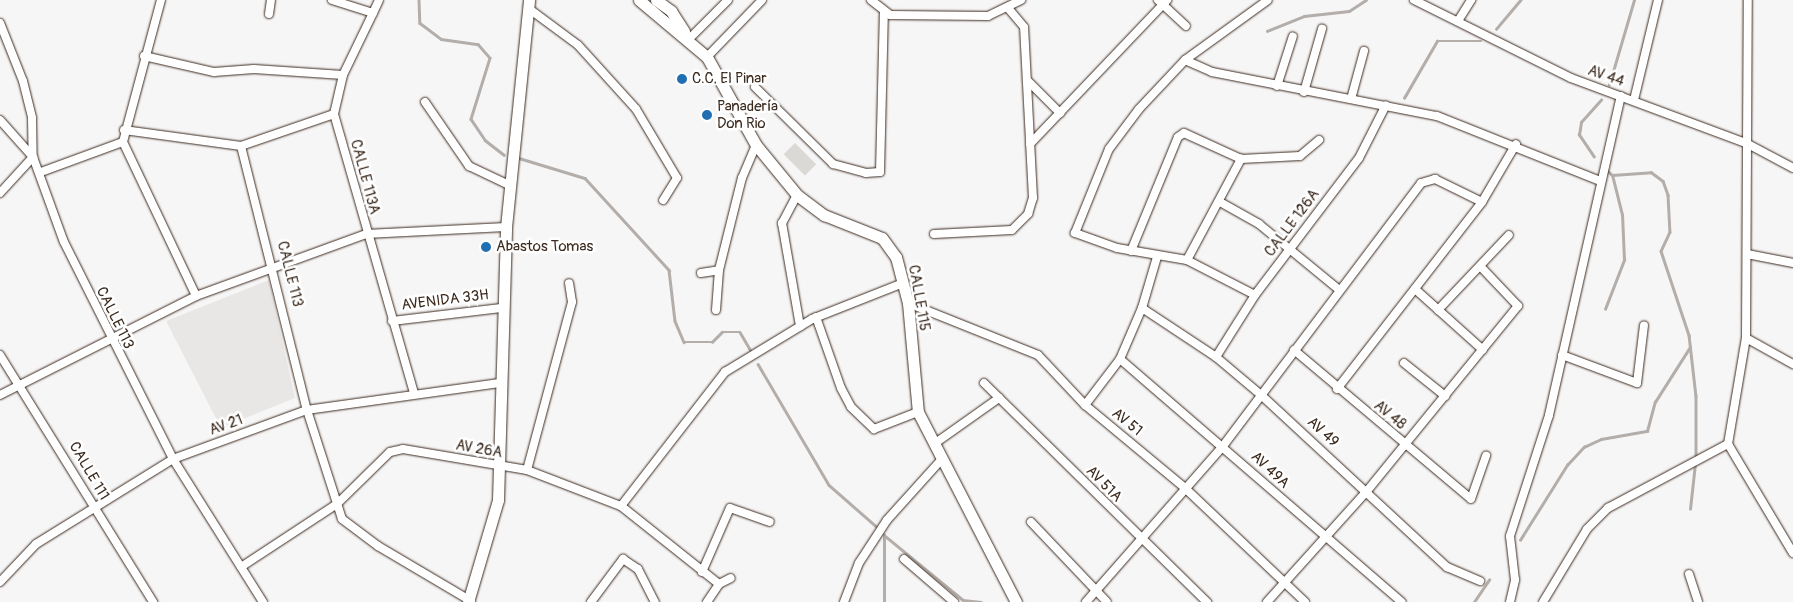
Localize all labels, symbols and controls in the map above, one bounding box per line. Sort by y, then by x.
street label: AV 44 [1585,61,1627,91]
place label: C.C. El Pinar [692,70,767,88]
marker: C.C. El Pinar [676,73,688,85]
place label: Panadería Don Rio [717,97,778,132]
marker: Panadería Don Rio [701,109,713,121]
street label: CALLE 113A [346,138,384,216]
street label: CALLE 126A [1261,186,1323,260]
place label: Abastos Tomas [496,238,593,256]
street label: CALLE 113 [273,239,307,309]
marker: Abastos Tomas [480,241,492,253]
street label: CALLE 115 [904,264,934,332]
street label: CALLE 113 [92,284,138,352]
street label: AVENIDA 33H [400,286,490,314]
street label: AV 48 [1370,397,1410,433]
street label: AV 51 [1108,404,1146,440]
street label: AV 21 [207,411,245,439]
street label: AV 49 [1303,413,1343,451]
street label: AV 26A [454,436,504,462]
street label: CALLE 111 [65,439,113,503]
street label: AV 49A [1247,448,1293,492]
street label: AV 51A [1082,462,1126,506]

